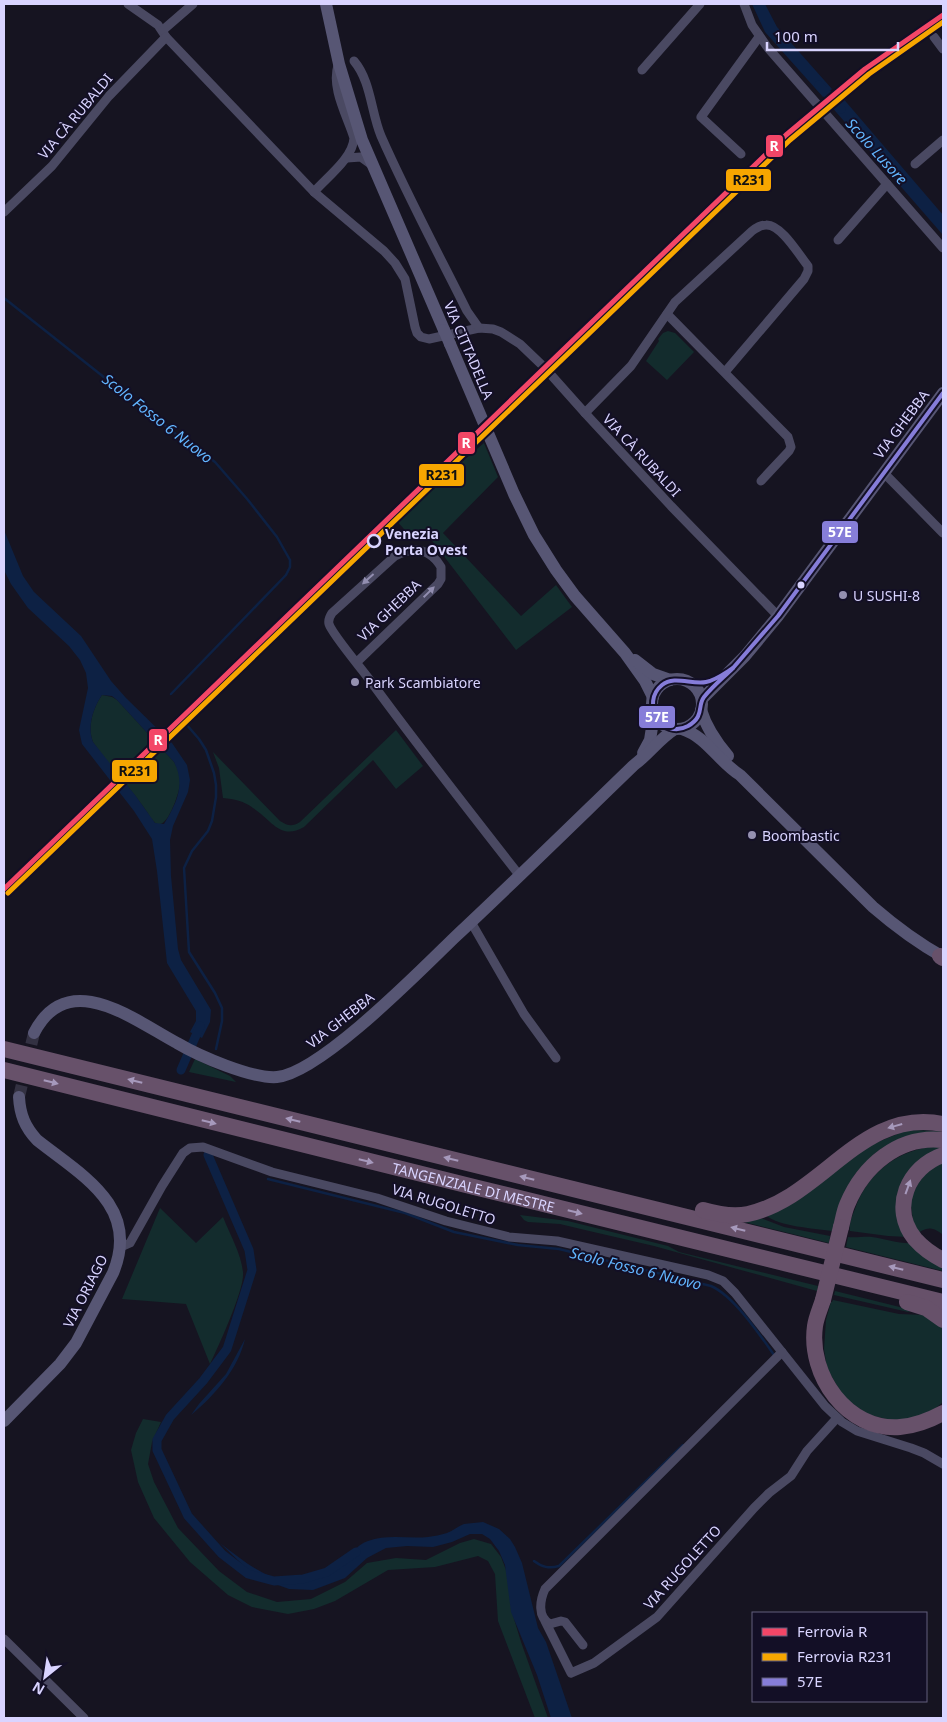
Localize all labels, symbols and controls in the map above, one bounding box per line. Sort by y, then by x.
scale bar [767,20,898,52]
text: 100 m [774,26,818,46]
street label: VIA CÀ RUBALDI [34,69,117,163]
water label: Scolo Lusore [842,113,913,189]
line badge: R [765,134,784,158]
text: R [769,136,779,155]
line badge: R231 [725,168,772,192]
text: R231 [732,170,766,189]
street label: VIA CITTADELLA [440,298,498,402]
water label: Scolo Fosso 6 Nuovo [99,369,217,467]
street label: VIA GHEBBA [869,386,933,462]
street label: VIA CÀ RUBALDI [599,410,685,501]
line badge: R [457,431,476,455]
text: R [461,433,471,452]
line badge: R231 [418,463,465,487]
text: R231 [425,465,459,484]
line badge: 57E [821,520,859,544]
text: 57E [828,522,852,541]
place label: Venezia Porta Ovest [385,524,467,559]
marker: Venezia Porta Ovest [367,534,381,548]
one-way arrow [363,573,375,585]
street label: VIA GHEBBA [353,575,425,645]
unlabelled marker [796,580,806,590]
one-way arrow [423,586,435,598]
place label: U SUSHI-8 [853,586,920,605]
marker: U SUSHI-8 [837,589,849,601]
place label: Park Scambiatore [365,673,481,692]
marker: Park Scambiatore [349,676,361,688]
line badge: 57E [638,705,676,729]
text: 57E [645,707,669,726]
line badge: R [148,728,168,752]
text: R [153,730,163,749]
line badge: R231 [111,759,158,783]
text: R231 [118,761,152,780]
place label: Boombastic [762,826,840,845]
marker: Boombastic [746,829,758,841]
street label: VIA GHEBBA [302,987,378,1052]
one-way arrow [128,1077,143,1085]
one-way arrow [44,1078,59,1086]
one-way arrow [285,1116,300,1124]
one-way arrow [201,1118,216,1126]
one-way arrow [888,1122,903,1130]
one-way arrow [443,1155,458,1163]
one-way arrow [359,1157,374,1165]
street label: TANGENZIALE DI MESTRE [391,1158,557,1216]
one-way arrow [520,1174,535,1182]
street label: VIA RUGOLETTO [390,1179,498,1229]
one-way arrow [904,1179,912,1194]
one-way arrow [568,1208,583,1216]
one-way arrow [731,1225,746,1233]
water label: Scolo Fosso 6 Nuovo [568,1242,704,1294]
street label: VIA ORIAGO [58,1251,112,1331]
one-way arrow [888,1264,903,1272]
street label: VIA RUGOLETTO [639,1521,725,1613]
legend [752,1612,927,1702]
text: Ferrovia R [797,1621,868,1641]
text: Ferrovia R231 [797,1646,893,1666]
north arrow [20,1652,70,1702]
text: 57E [797,1671,823,1691]
text: N [29,1678,48,1700]

